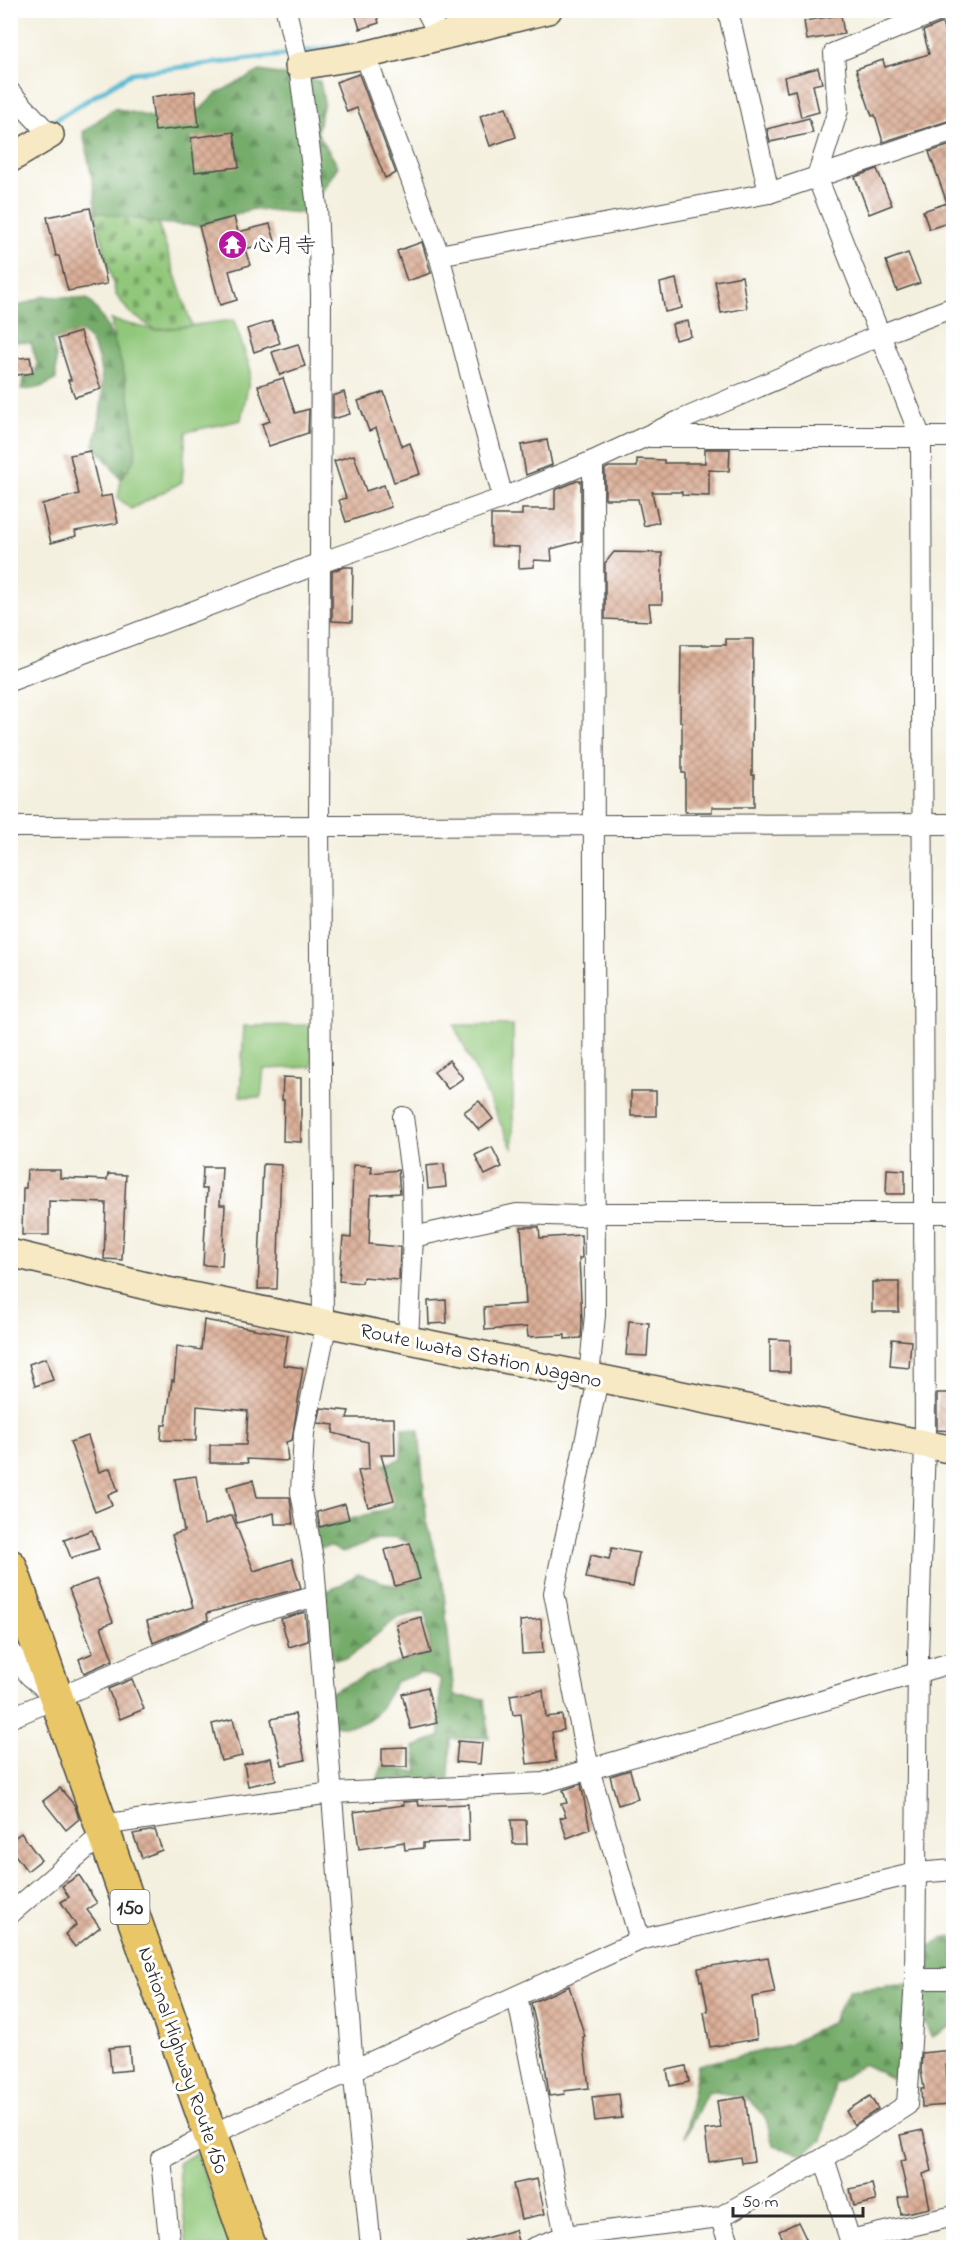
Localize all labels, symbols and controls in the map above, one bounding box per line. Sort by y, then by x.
temple icon: 心月寺 [216,229,248,261]
place label: 心月寺 [253,232,316,262]
street label: Route Iwata Station Nagano [356,1317,604,1399]
road number: 150 [110,1890,150,1924]
street label: National Highway Route 150 [127,1943,235,2179]
scale bar [733,2180,864,2218]
text: 50 m [742,2190,779,2216]

